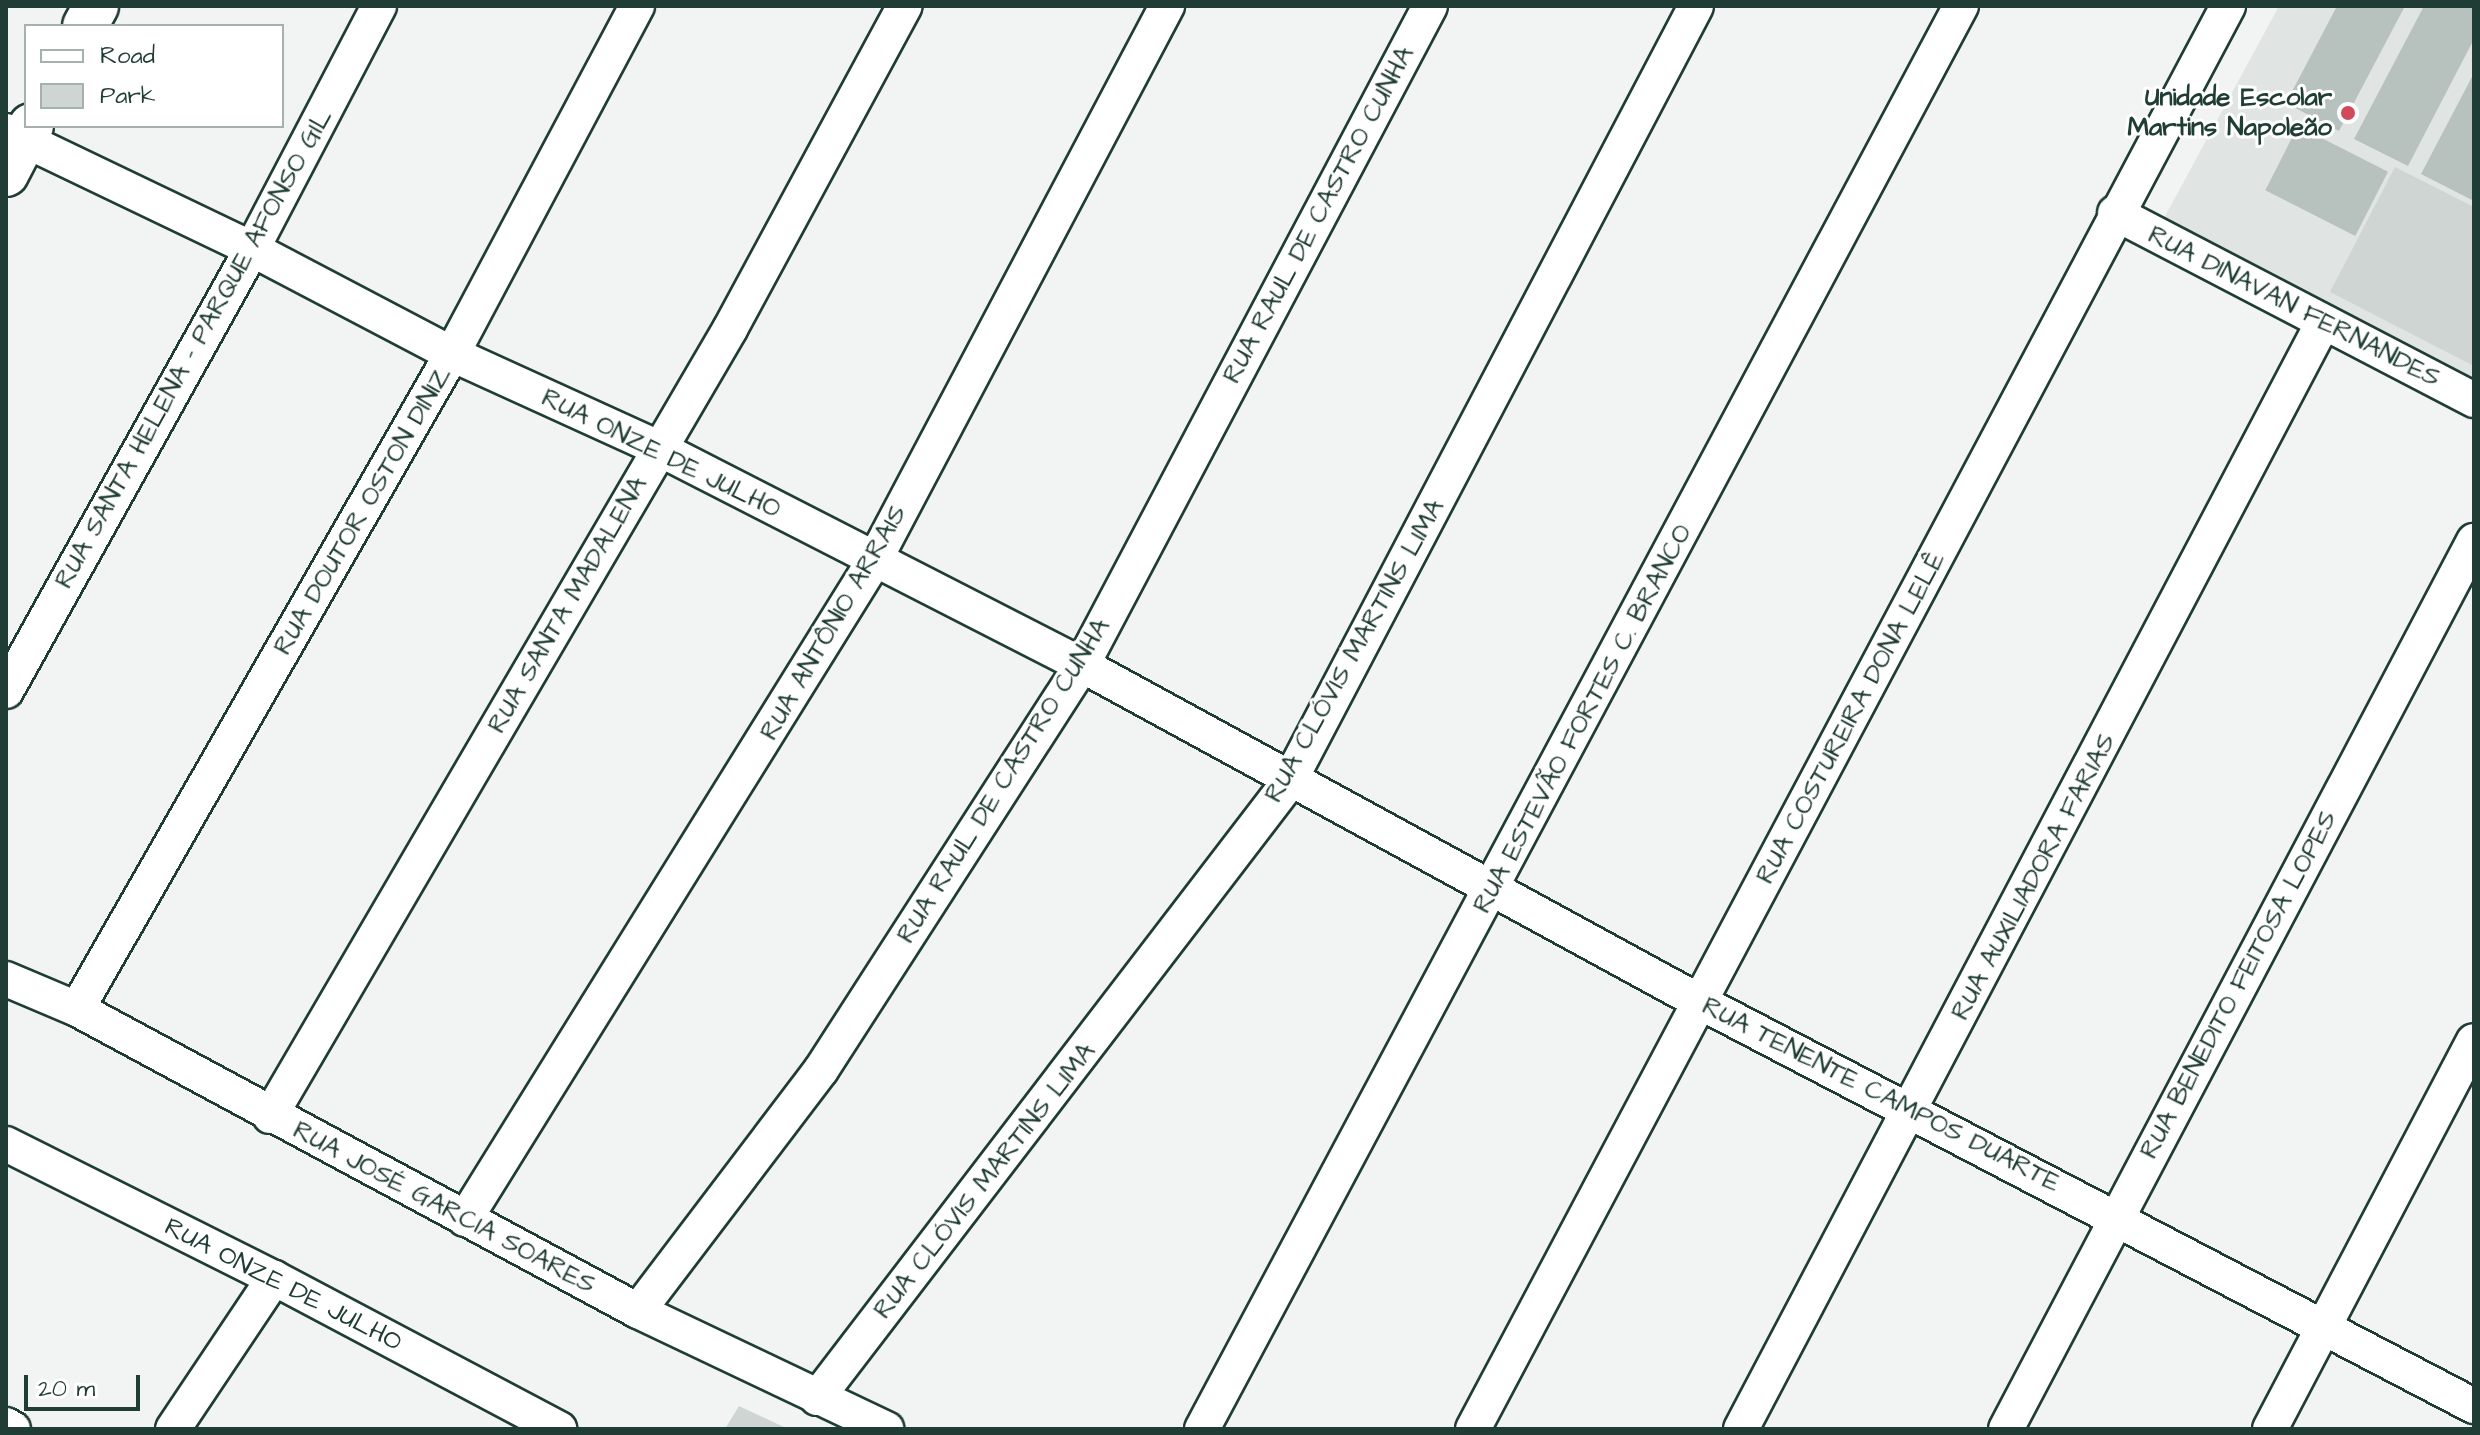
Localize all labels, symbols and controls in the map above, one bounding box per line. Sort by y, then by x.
legend [24,24,284,128]
text: Road [100,39,155,73]
street label: RUA RAUL DE CASTRO CUNHA [1217,41,1421,389]
text: Park [100,79,156,113]
place label: Unidade Escolar Martins Napoleão [2127,82,2332,144]
street label: RUA SANTA HELENA - PARQUE AFONSO GIL [49,104,339,594]
marker: Unidade Escolar Martins Napoleão [2339,104,2357,122]
street label: RUA DINAVAN FERNANDES [2143,220,2445,394]
street label: RUA DOUTOR OSTON DINIZ [268,361,458,661]
street label: RUA ONZE DE JULHO [536,382,786,526]
street label: RUA SANTA MADALENA [482,471,654,739]
street label: RUA CLÓVIS MARTINS LIMA [1259,494,1451,808]
street label: RUA ANTÔNIO ARRAIS [754,500,914,746]
street label: RUA ESTEVÃO FORTES C. BRANCO [1467,519,1699,919]
street label: RUA COSTUREIRA DONA LELÊ [1750,547,1952,889]
street label: RUA RAUL DE CASTRO CUNHA [891,613,1117,949]
street label: RUA AUXILIADORA FARIAS [1945,728,2123,1026]
street label: RUA BENEDITO FEITOSA LOPES [2134,806,2344,1164]
street label: RUA TENENTE CAMPOS DUARTE [1697,991,2065,1199]
street label: RUA CLÓVIS MARTINS LIMA [868,1037,1102,1325]
street label: RUA JOSÉ GARCIA SOARES [288,1115,600,1301]
street label: RUA ONZE DE JULHO [159,1212,407,1358]
scale bar [28,1359,144,1409]
text: 20 m [38,1372,95,1406]

